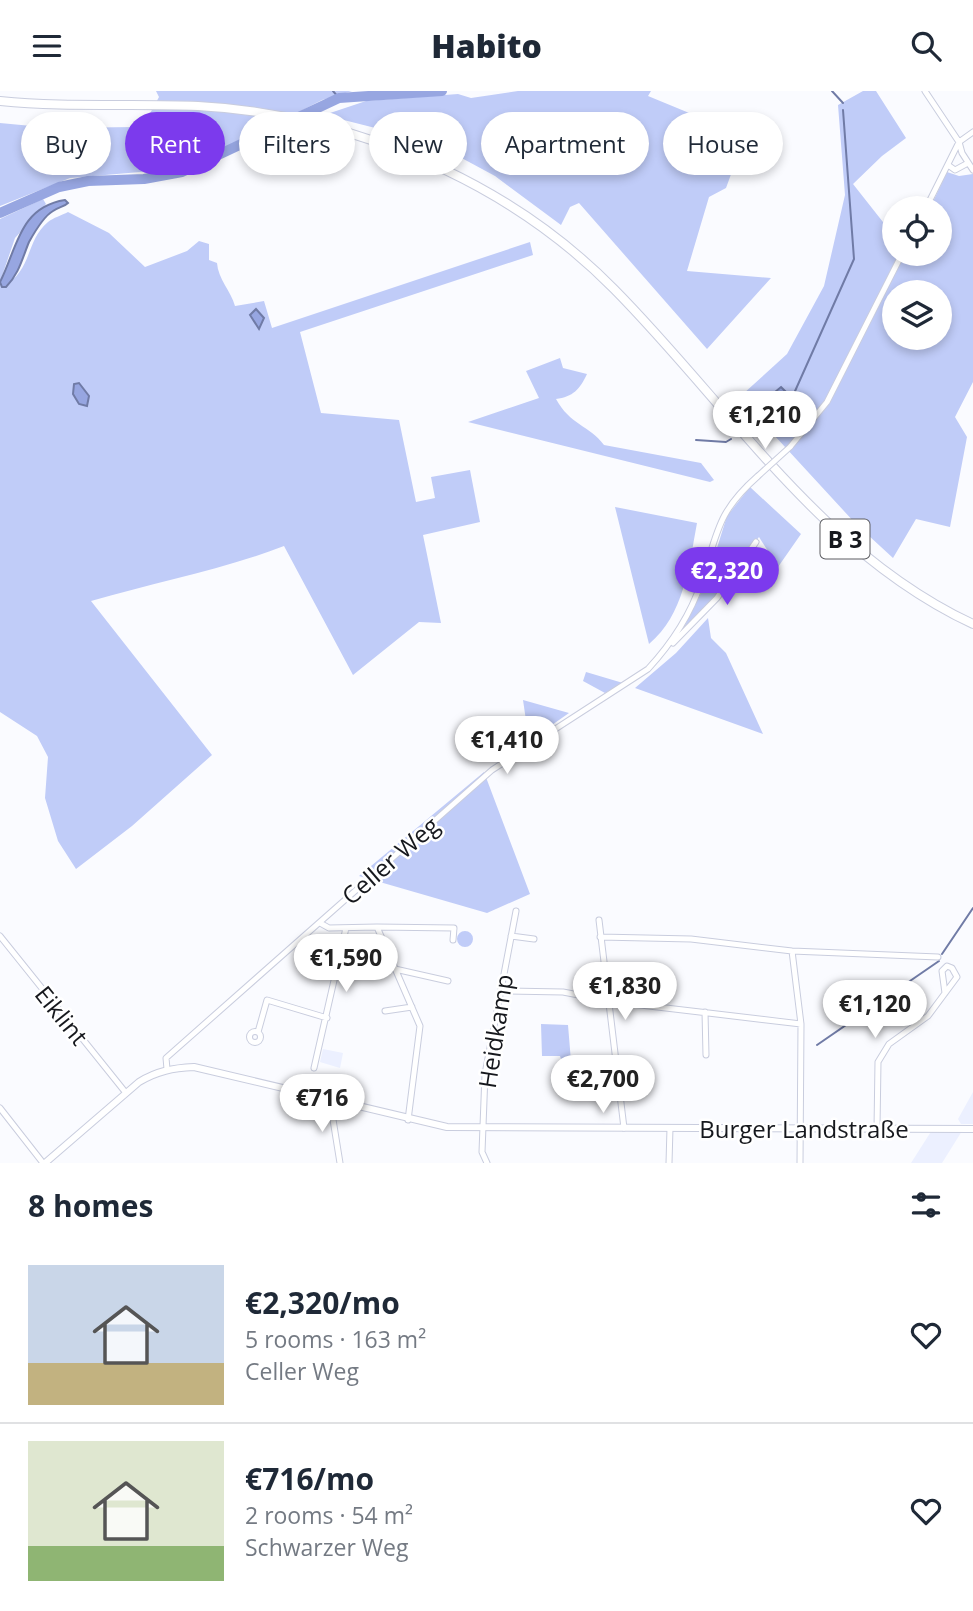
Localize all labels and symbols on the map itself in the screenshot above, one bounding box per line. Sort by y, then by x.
pin: €1,210 [708,391,822,451]
road number: B 3 [820,519,870,559]
pin: €2,320 [670,547,784,607]
pin: €1,410 [450,717,564,776]
street label: Celler Weg [334,809,446,911]
pin: €1,590 [289,935,403,994]
pin: €1,830 [568,963,682,1022]
street label: Heidkamp [470,972,520,1090]
street label: Eiklint [28,978,96,1052]
pin: €1,120 [818,981,932,1040]
pin: €2,700 [546,1055,660,1115]
pin: €716 [281,1075,363,1134]
street label: Burger Landstraße [699,1112,909,1145]

